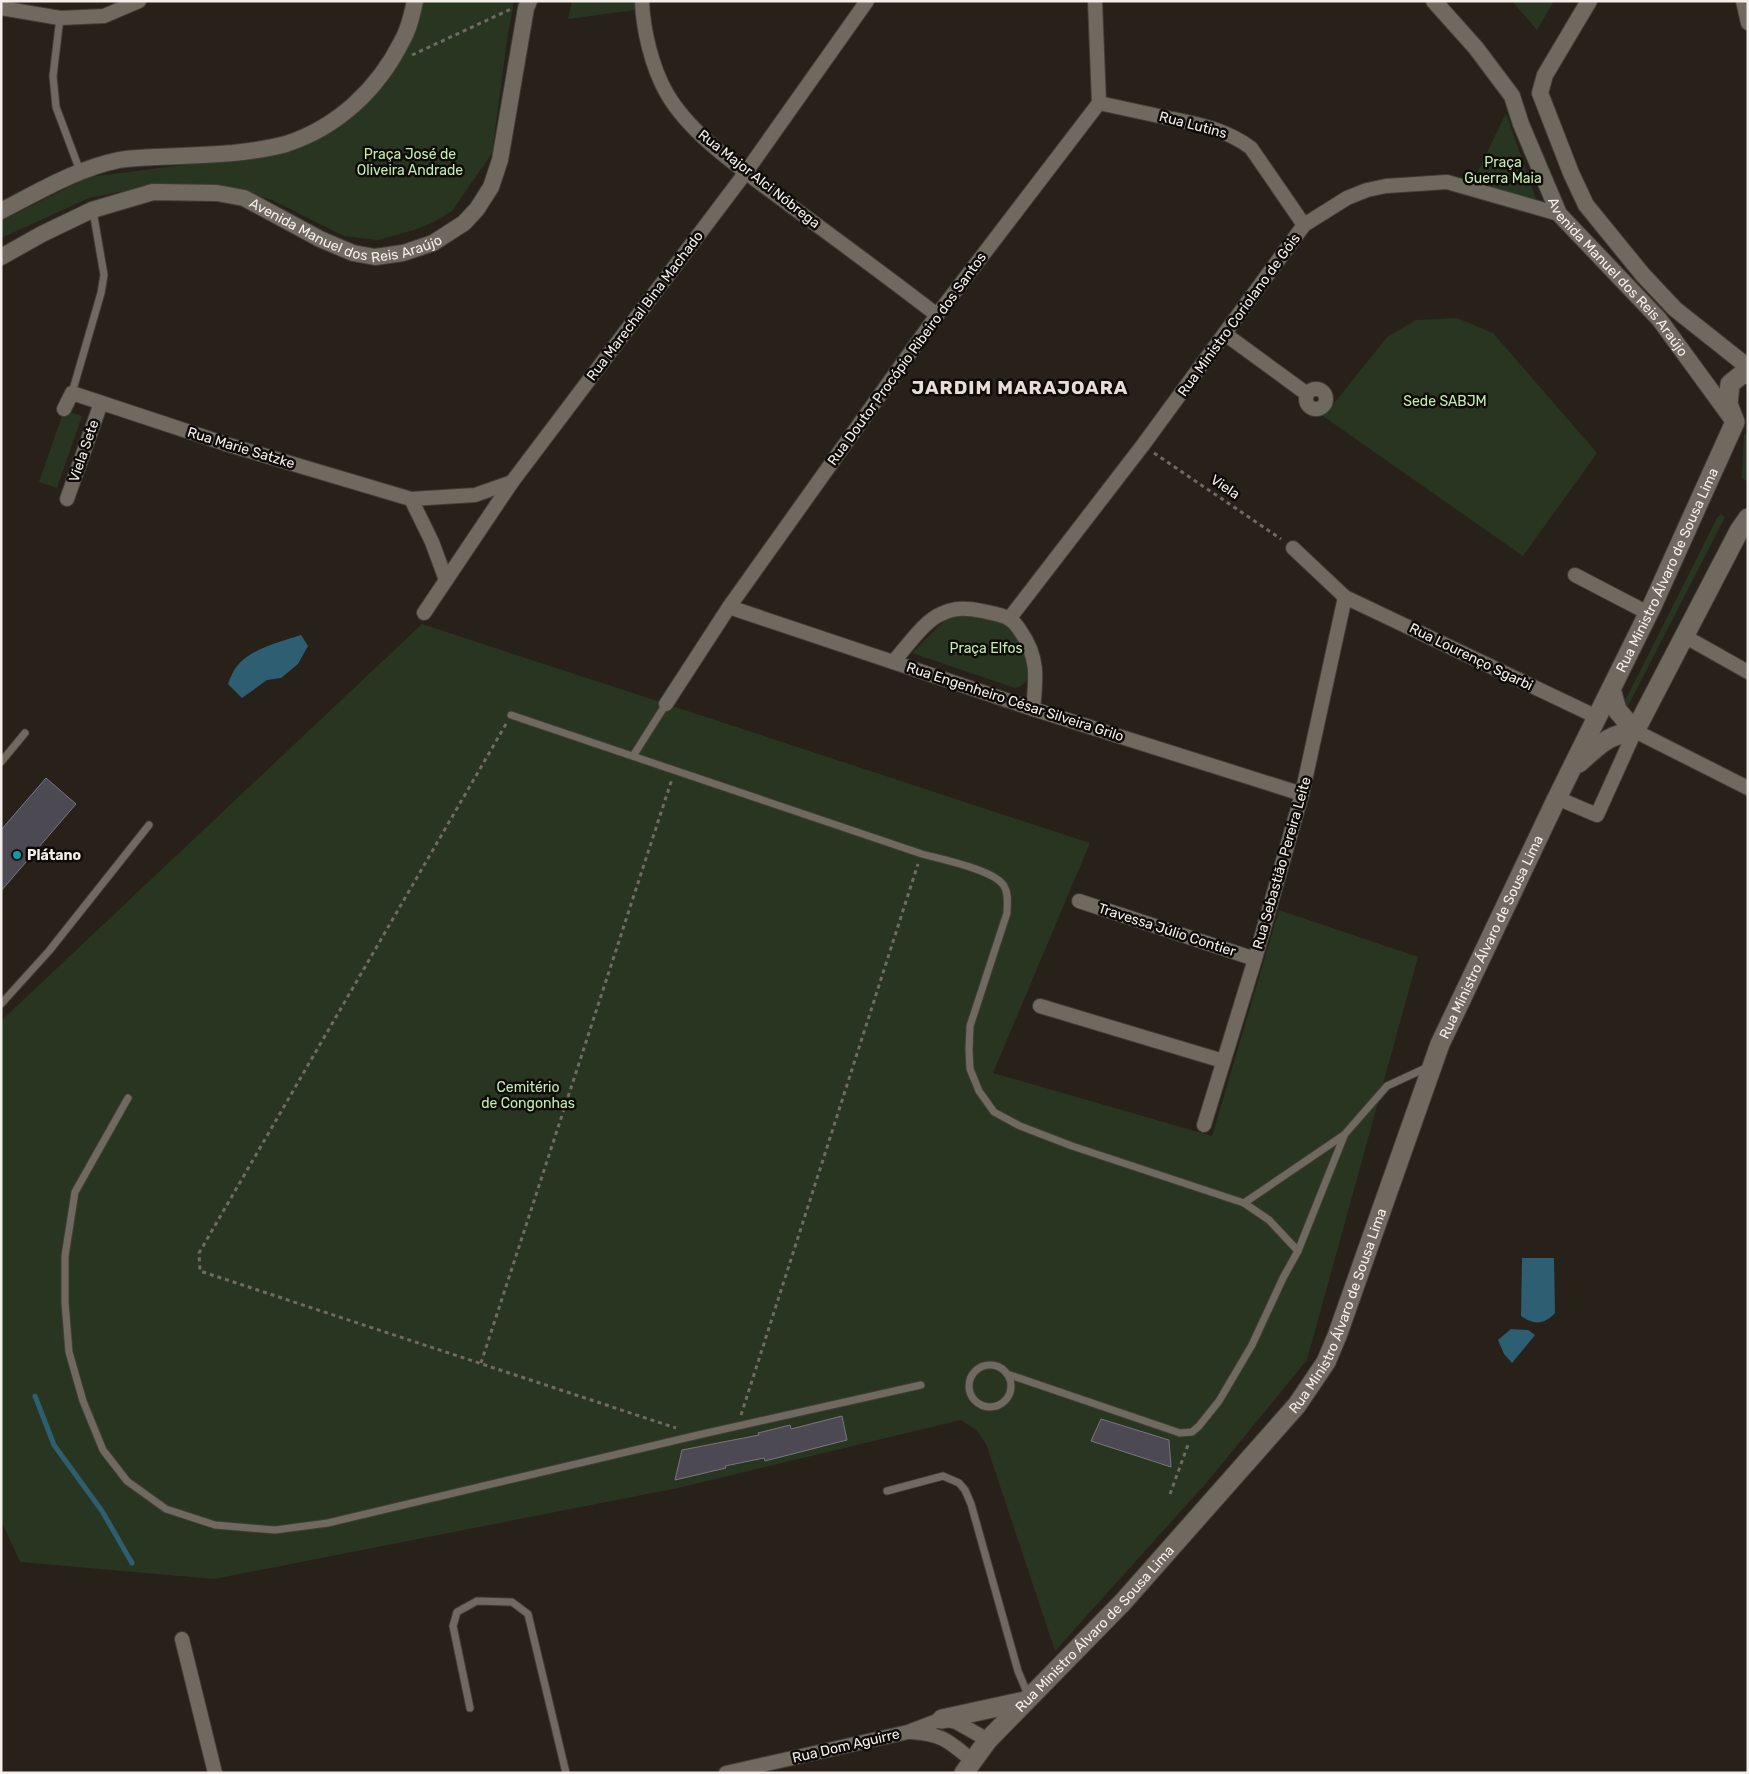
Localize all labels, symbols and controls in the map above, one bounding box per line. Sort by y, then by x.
street label: Rua Lutins [1157,108,1229,142]
street label: Rua Major Alci Nóbrega [695,126,823,232]
park label: Praça José de Oliveira Andrade [357,146,463,179]
park label: Praça Guerra Maia [1464,154,1542,187]
street label: Avenida Manuel dos Reis Araújo [246,194,445,266]
street label: Avenida Manuel dos Reis Araújo [1544,195,1692,359]
street label: Rua Marechal Bina Machado [583,228,707,384]
street label: Rua Ministro Coriolano de Góis [1174,230,1304,400]
street label: Rua Doutor Procópio Ribeiro dos Santos [824,249,990,469]
district label: JARDIM MARAJOARA [912,376,1128,399]
park label: Sede SABJM [1403,393,1487,410]
street label: Viela Sete [65,417,103,484]
street label: Rua Marie Satzke [185,424,297,472]
street label: Rua Ministro Álvaro de Sousa Lima [1612,465,1722,675]
street label: Viela [1207,471,1243,503]
street label: Rua Lourenço Sgarbi [1406,620,1536,694]
park label: Praça Elfos [949,640,1023,657]
street label: Rua Engenheiro César Silveira Grilo [904,659,1126,745]
street label: Rua Sebastião Pereira Leite [1249,775,1315,951]
street label: Rua Ministro Álvaro de Sousa Lima [1435,832,1547,1041]
place label: Plátano [27,847,81,864]
marker: Plátano [11,849,23,861]
street label: Travessa Júlio Contier [1096,900,1239,961]
park label: Cemitério de Congonhas [481,1079,575,1112]
street label: Rua Ministro Álvaro de Sousa Lima [1285,1206,1390,1417]
street label: Rua Ministro Álvaro de Sousa Lima [1012,1542,1178,1716]
street label: Rua Dom Aguirre [791,1725,902,1767]

